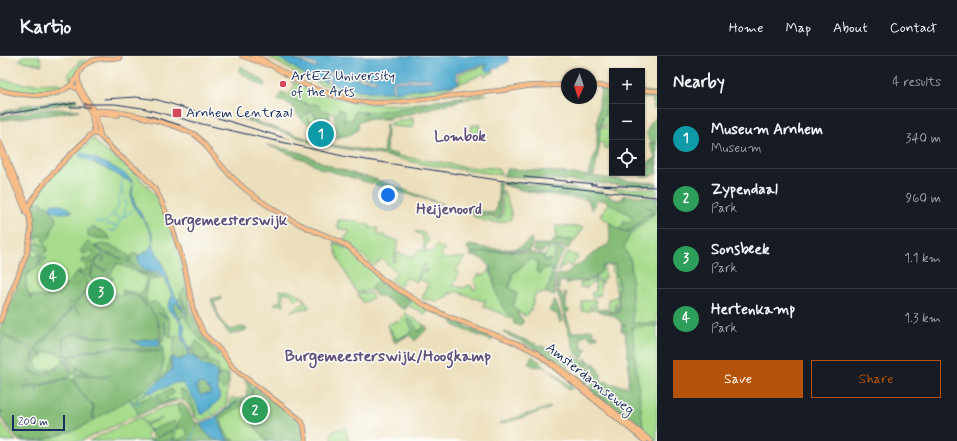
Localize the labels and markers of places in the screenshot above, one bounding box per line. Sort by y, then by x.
place label: ArtEZ University of the Arts [291,67,395,101]
marker: ArtEZ University of the Arts [278,79,288,89]
place label: Arnhem Centraal [186,104,293,122]
marker: Arnhem Centraal [171,107,183,119]
pin: 1 [308,119,334,149]
pin: 4 [40,262,66,292]
pin: 3 [88,277,114,307]
pin: 2 [242,395,268,425]

